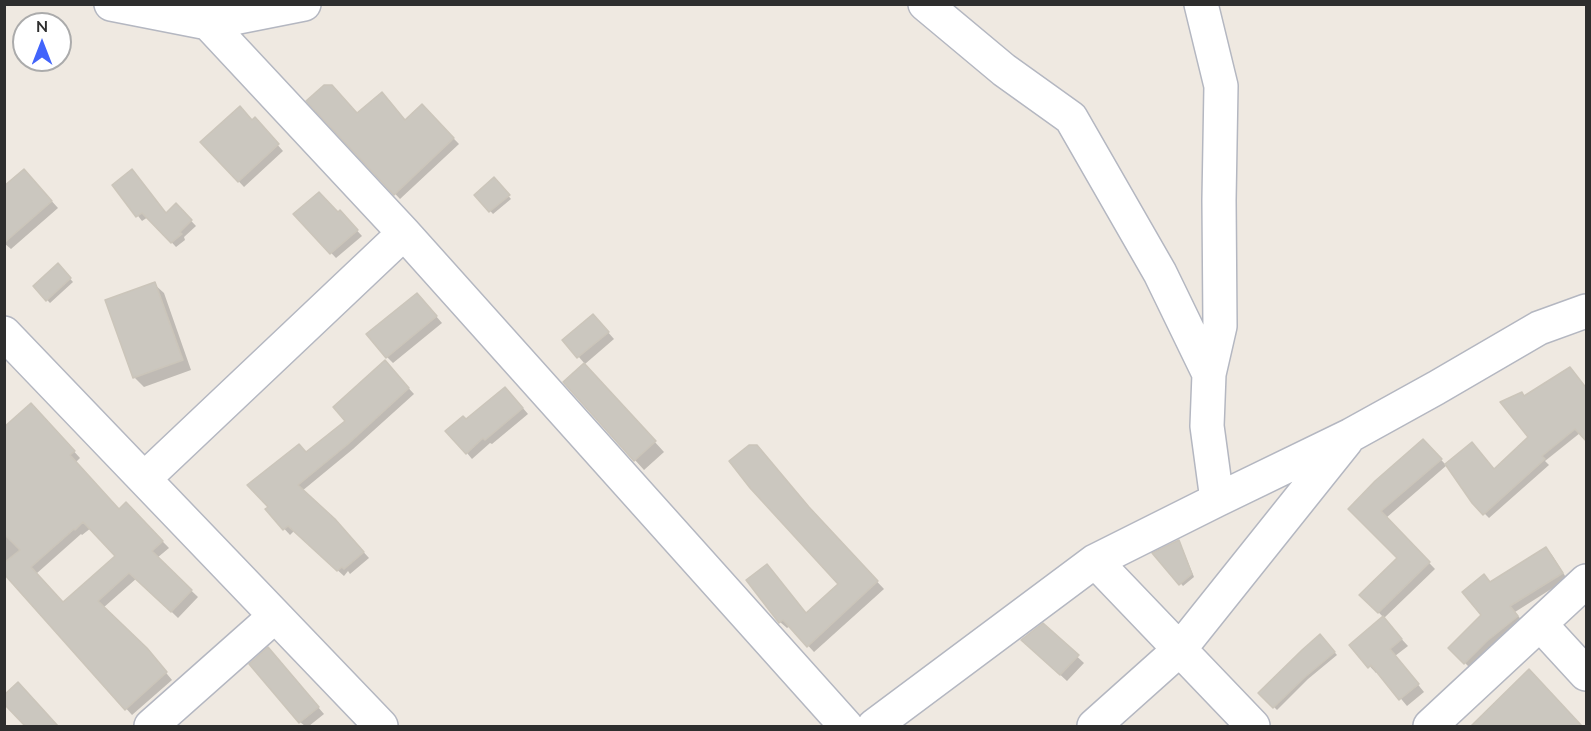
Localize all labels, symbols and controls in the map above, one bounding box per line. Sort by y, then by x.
north arrow [12,12,72,72]
text: N [36,16,48,36]

